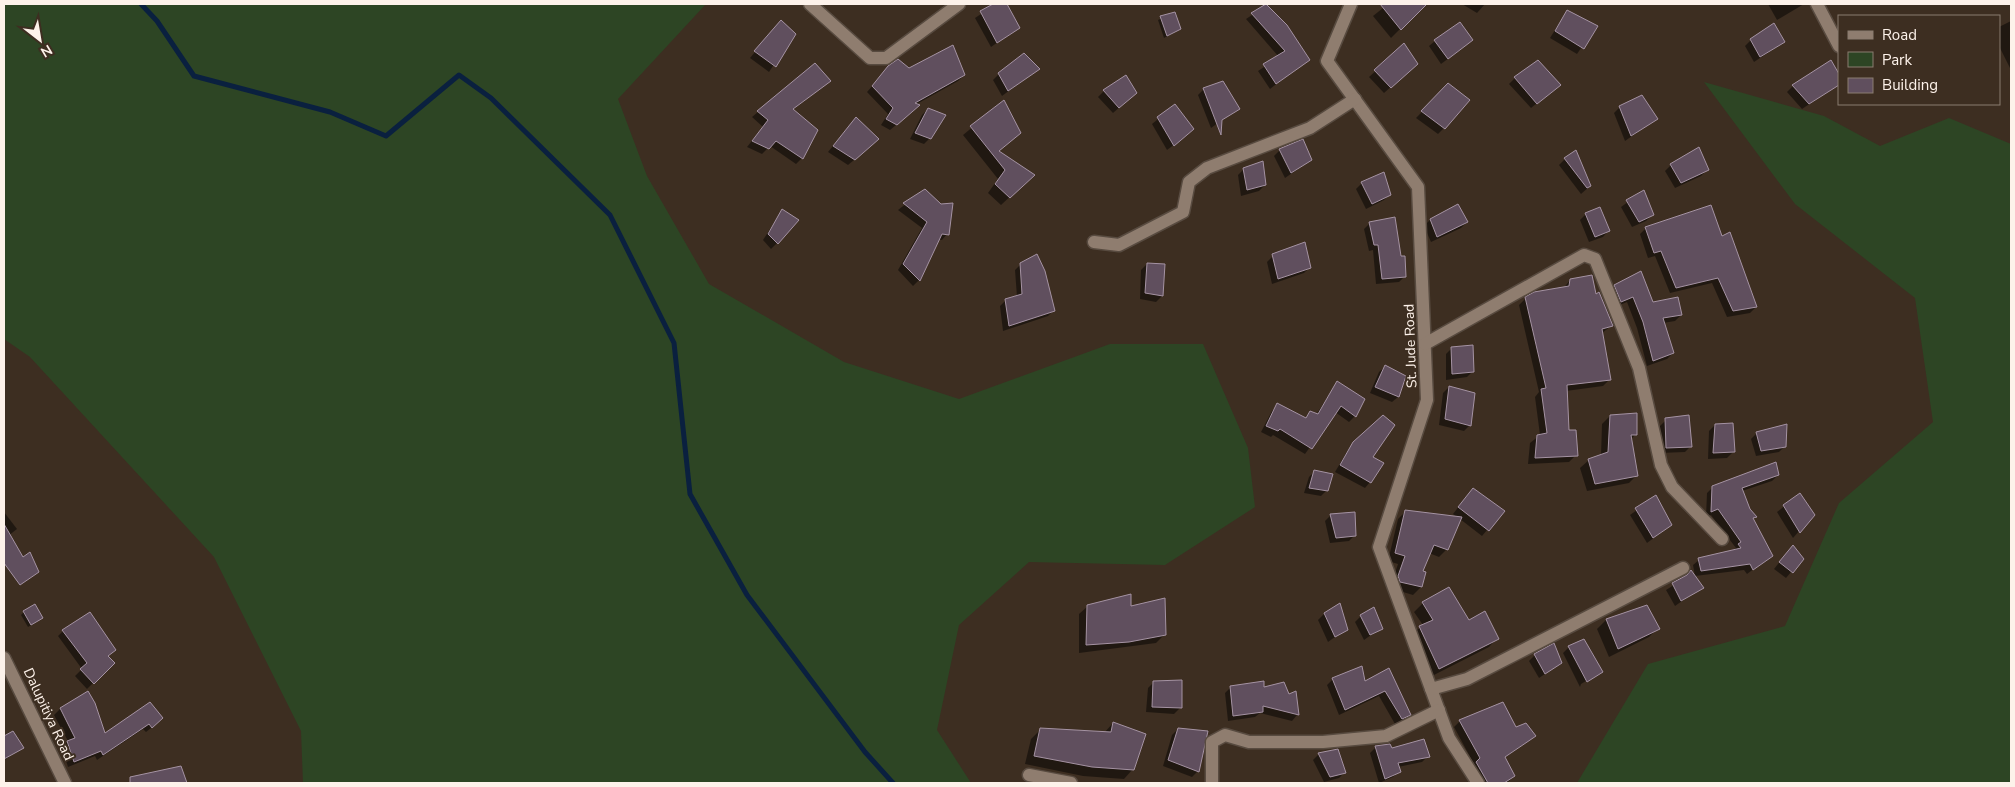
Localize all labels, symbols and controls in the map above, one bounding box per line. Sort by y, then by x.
north arrow [15,15,65,65]
legend [1838,15,2000,105]
text: Road [1882,25,1917,45]
text: N [37,40,56,62]
text: Park [1882,50,1912,70]
text: Building [1882,75,1938,95]
street label: St. Jude Road [1400,303,1421,389]
street label: Dalupitiya Road [19,665,78,764]

